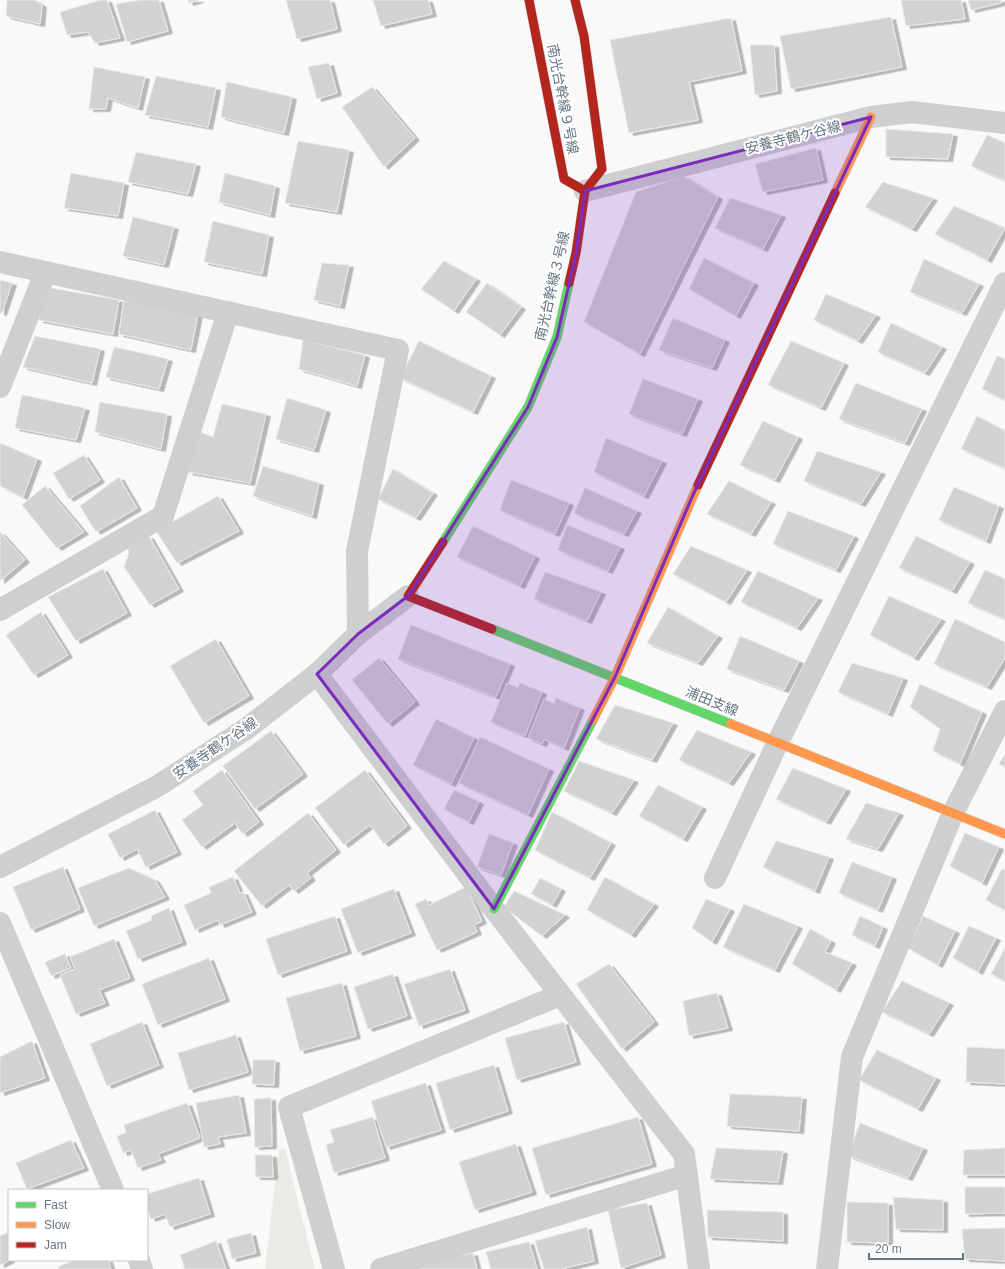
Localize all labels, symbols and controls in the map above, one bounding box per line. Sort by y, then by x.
street label: 南光台幹線９号線 [544,43,582,155]
street label: 安養寺鶴ケ谷線 [744,117,842,157]
street label: 南光台幹線３号線 [532,230,572,342]
street label: 浦田支線 [683,683,741,719]
street label: 安養寺鶴ケ谷線 [170,714,260,782]
legend [8,1189,148,1261]
text: Fast [44,1198,68,1212]
text: Slow [44,1218,70,1232]
scale bar [869,1235,963,1261]
text: Jam [44,1238,67,1252]
text: 20 m [875,1242,902,1256]

